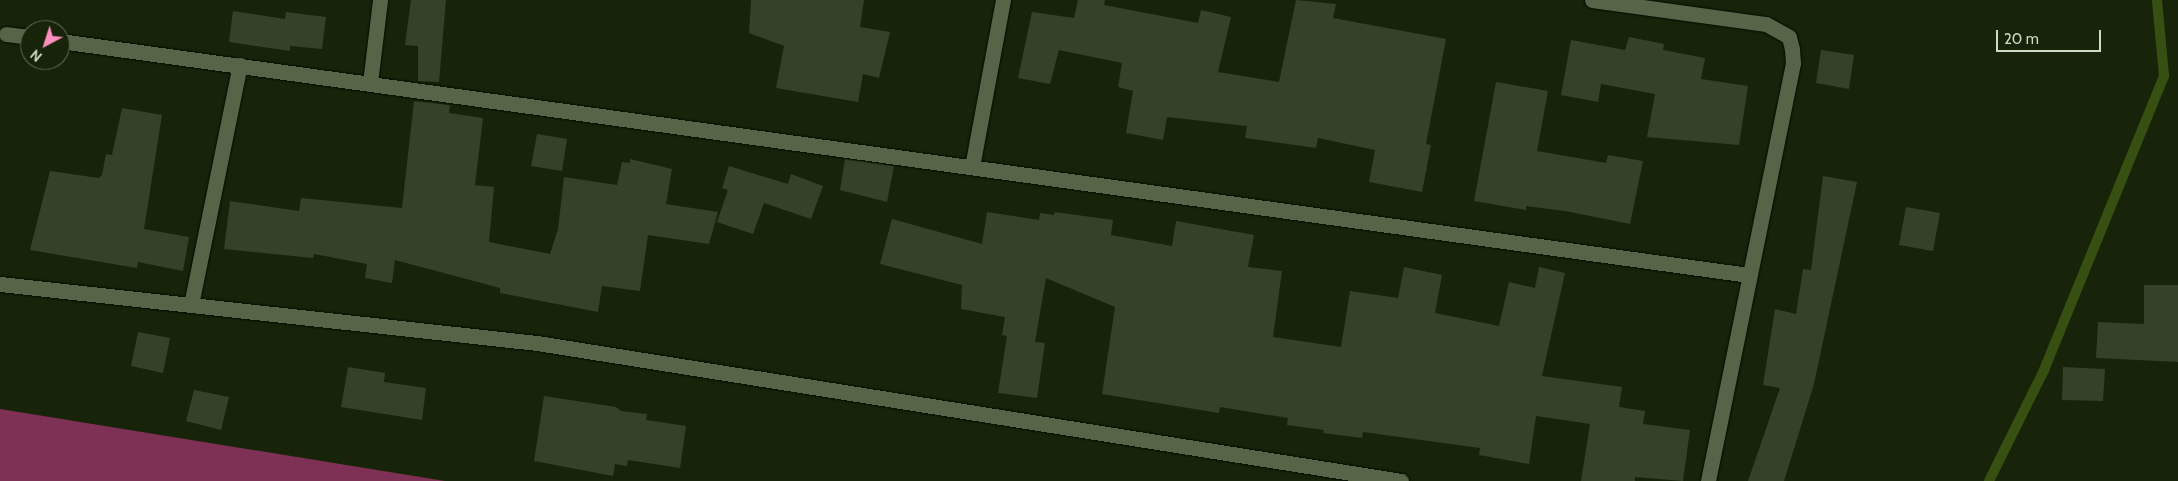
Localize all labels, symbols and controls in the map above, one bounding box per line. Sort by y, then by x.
north arrow [20,20,70,70]
scale bar [1998,20,2103,52]
text: 20 m [2004,30,2039,48]
text: N [26,46,46,66]

